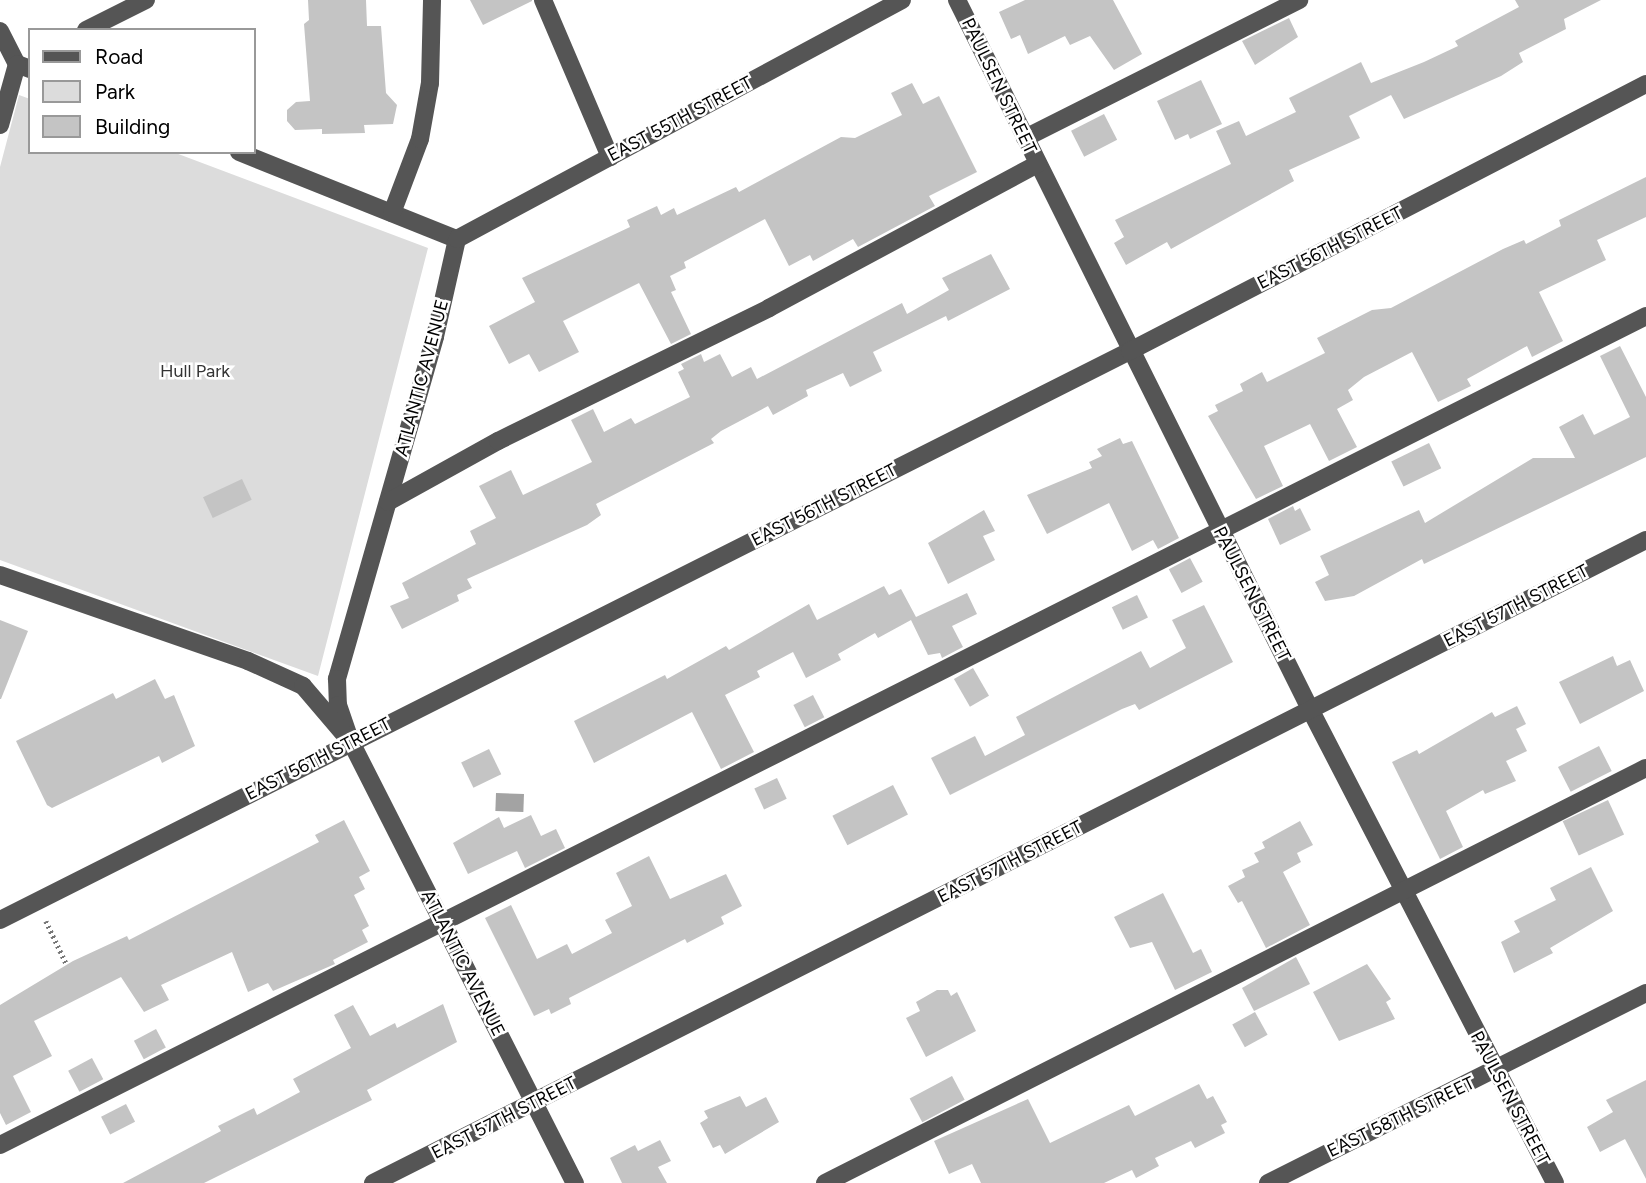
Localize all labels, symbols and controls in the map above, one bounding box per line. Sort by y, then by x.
street label: PAULSEN STREET [957,15,1041,157]
legend [28,28,256,154]
text: Road [95,44,143,69]
street label: EAST 55TH STREET [604,72,756,166]
text: Park [95,79,135,104]
text: Building [95,114,170,139]
street label: EAST 56TH STREET [1254,202,1406,294]
street label: ATLANTIC AVENUE [391,297,453,459]
park label: Hull Park [160,360,230,382]
street label: EAST 56TH STREET [748,459,900,551]
street label: PAULSEN STREET [1209,523,1295,665]
street label: EAST 57TH STREET [1440,560,1592,652]
street label: EAST 56TH STREET [242,713,394,805]
street label: EAST 57TH STREET [934,816,1086,908]
street label: ATLANTIC AVENUE [417,886,509,1040]
street label: PAULSEN STREET [1466,1027,1554,1169]
street label: EAST 57TH STREET [428,1072,580,1164]
street label: EAST 58TH STREET [1324,1072,1478,1162]

